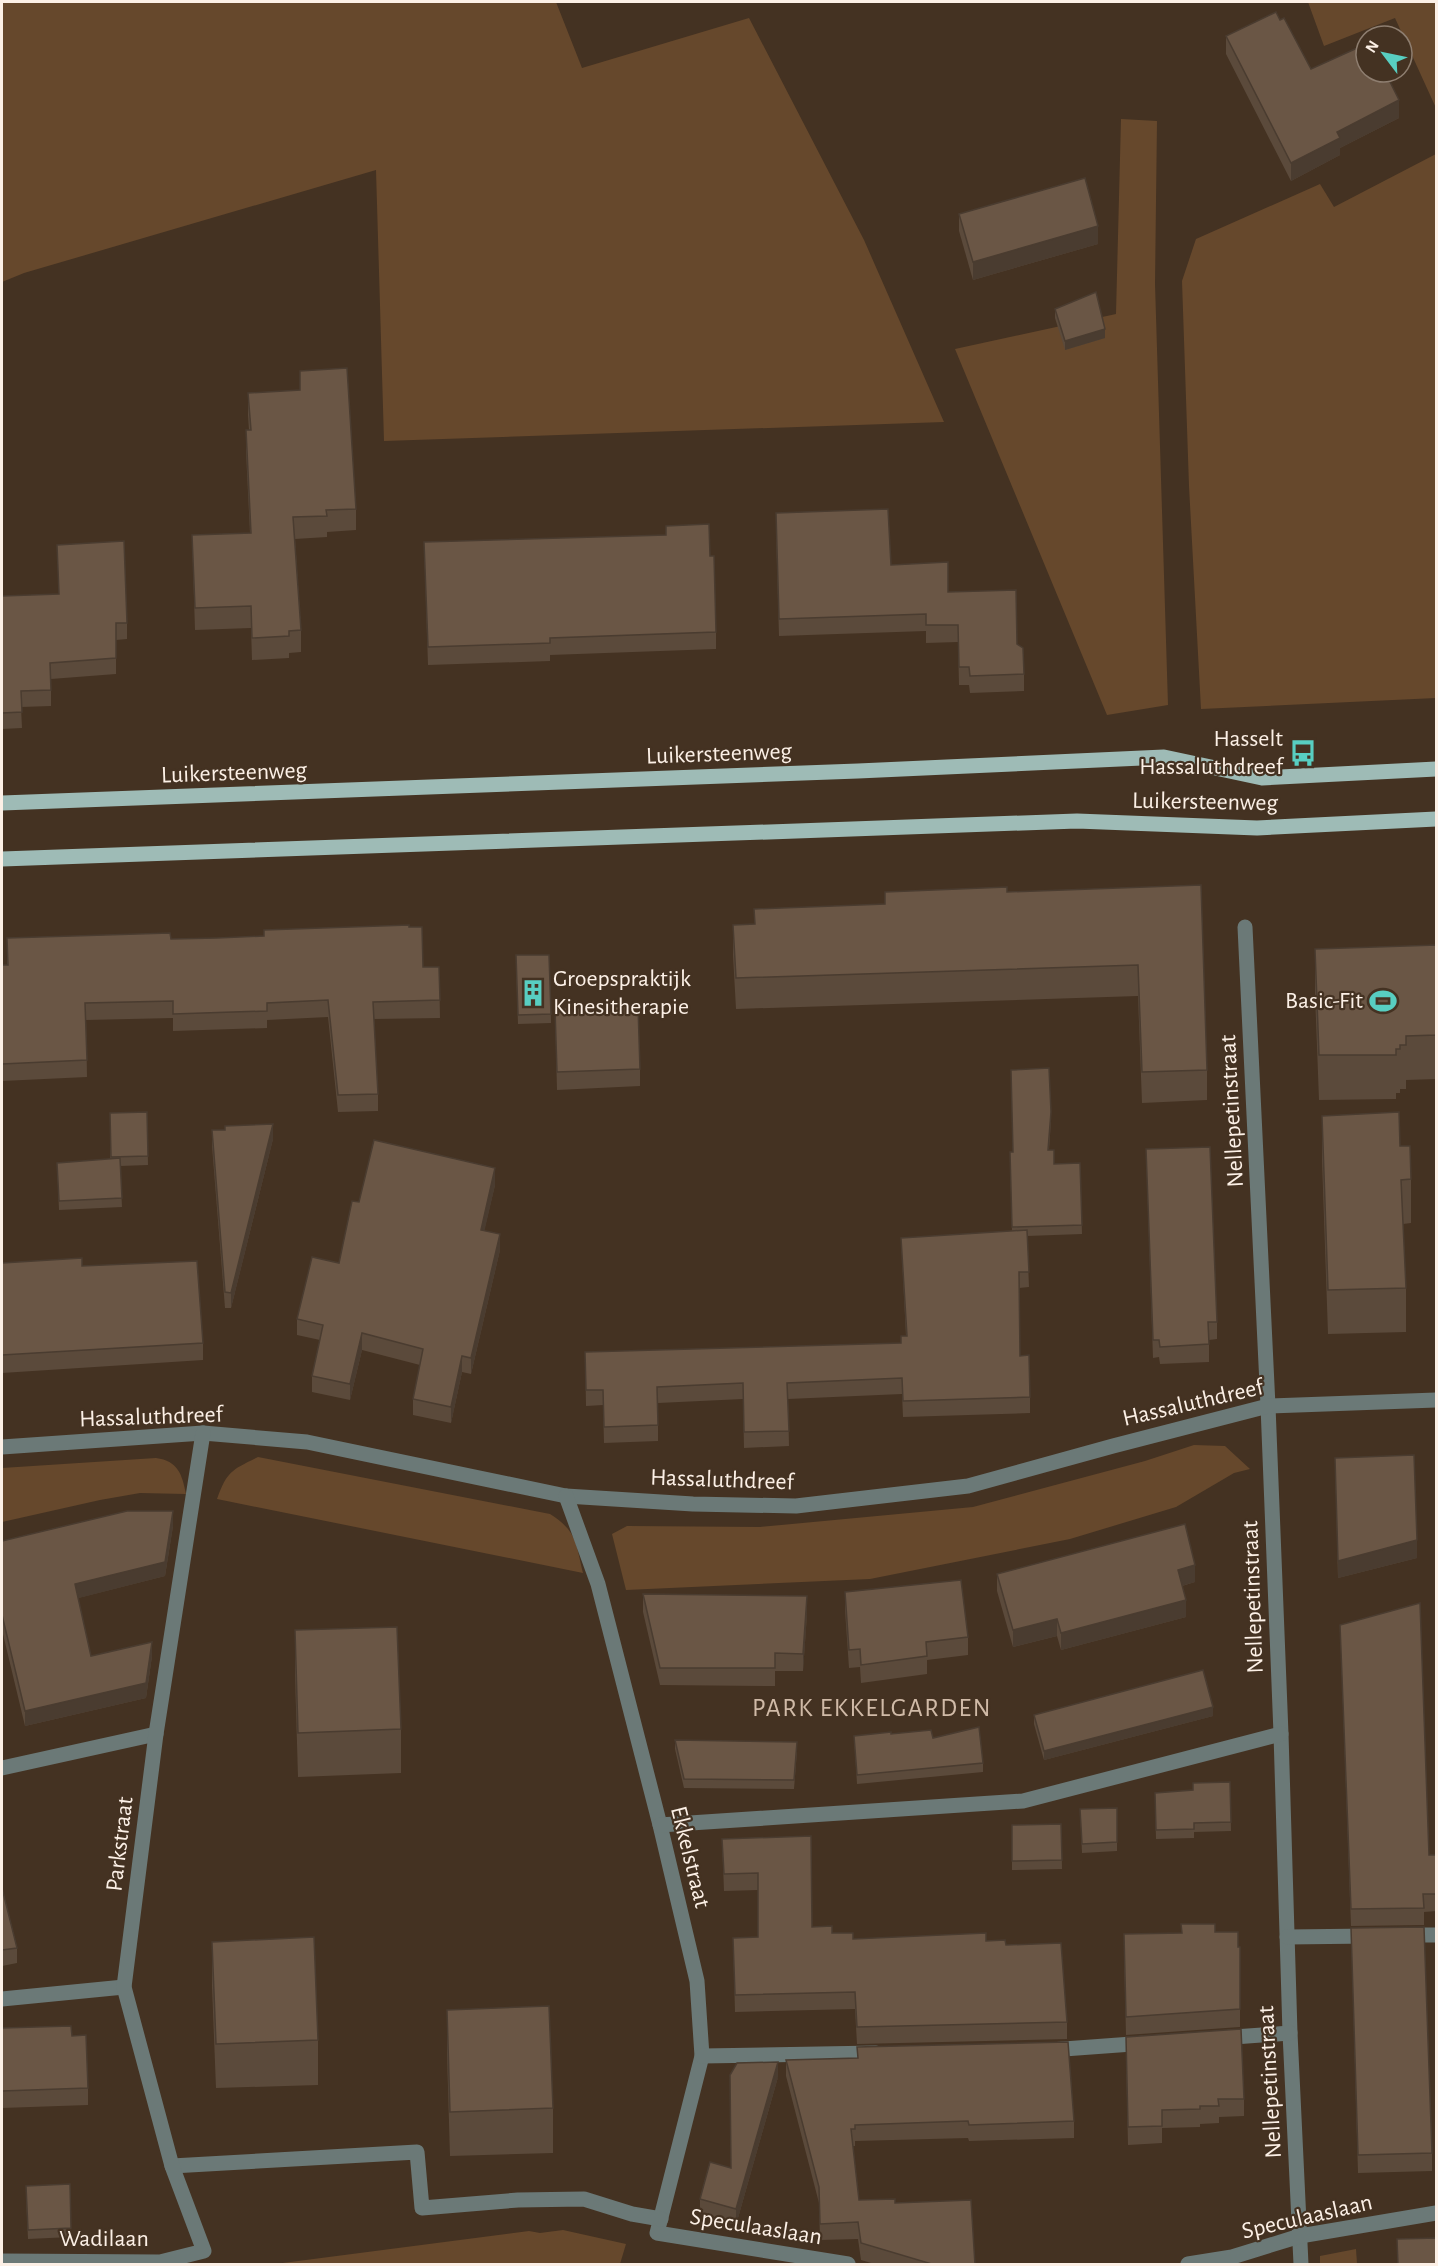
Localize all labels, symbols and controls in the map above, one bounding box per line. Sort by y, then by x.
north arrow [1354,24,1414,84]
text: N [1362,38,1382,56]
place label: Hasselt Hassaluthdreef [1139,727,1285,779]
bus stop icon: Hasselt Hassaluthdreef [1288,738,1318,768]
street label: Luikersteenweg [646,739,793,769]
street label: Luikersteenweg [161,758,308,788]
street label: Luikersteenweg [1132,789,1279,815]
place label: Groepspraktijk Kinesitherapie [553,967,691,1019]
building icon: Groepspraktijk Kinesitherapie [518,978,548,1008]
sports icon: Basic-Fit [1368,986,1398,1016]
place label: Basic-Fit [1285,989,1363,1013]
street label: Nellepetinstraat [1216,1034,1248,1188]
street label: Hassaluthdreef [1120,1375,1267,1431]
street label: Hassaluthdreef [79,1402,225,1432]
street label: Hassaluthdreef [650,1465,796,1495]
street label: Nellepetinstraat [1238,1520,1268,1674]
district label: PARK EKKELGARDEN [752,1695,992,1721]
street label: Parkstraat [102,1795,138,1893]
street label: Ekkelstraat [666,1804,714,1911]
street label: Nellepetinstraat [1254,2005,1286,2159]
street label: Speculaaslaan [1239,2190,1375,2244]
street label: Speculaaslaan [688,2205,824,2249]
street label: Wadilaan [59,2227,149,2251]

